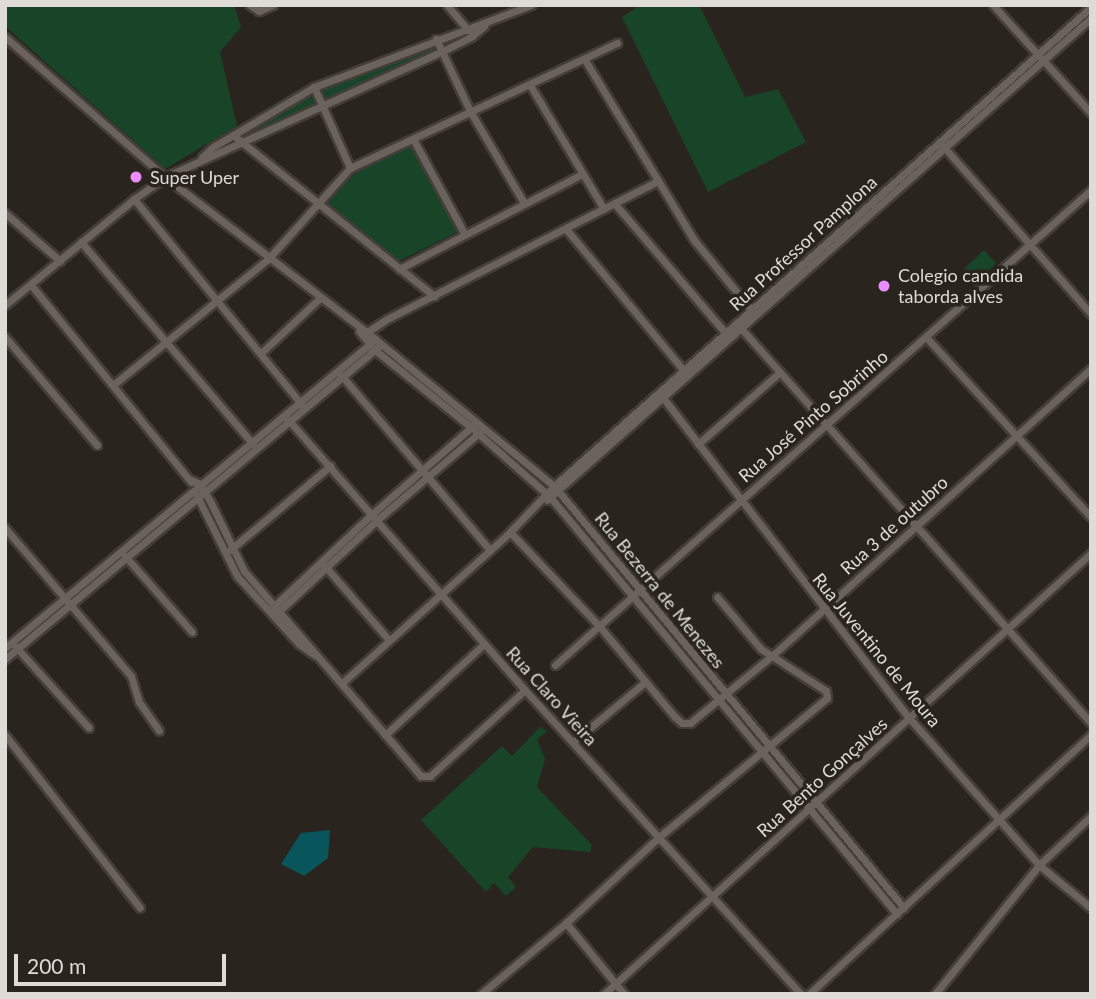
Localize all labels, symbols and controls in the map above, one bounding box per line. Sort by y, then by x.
place label: Super Uper [150,166,239,188]
marker: Super Uper [128,169,144,185]
street label: Rua Professor Pamplona [725,171,881,315]
place label: Colegio candida taborda alves [898,265,1023,308]
marker: Colegio candida taborda alves [876,278,892,294]
street label: Rua José Pinto Sobrinho [734,345,892,487]
street label: Rua 3 de outubro [836,471,952,579]
street label: Rua Bezerra de Menezes [590,508,730,672]
street label: Rua Juventino de Moura [808,568,946,732]
street label: Rua Claro Vieira [502,642,602,750]
street label: Rua Bento Gonçalves [752,713,892,841]
scale bar [18,940,229,984]
text: 200 m [27,953,86,978]

